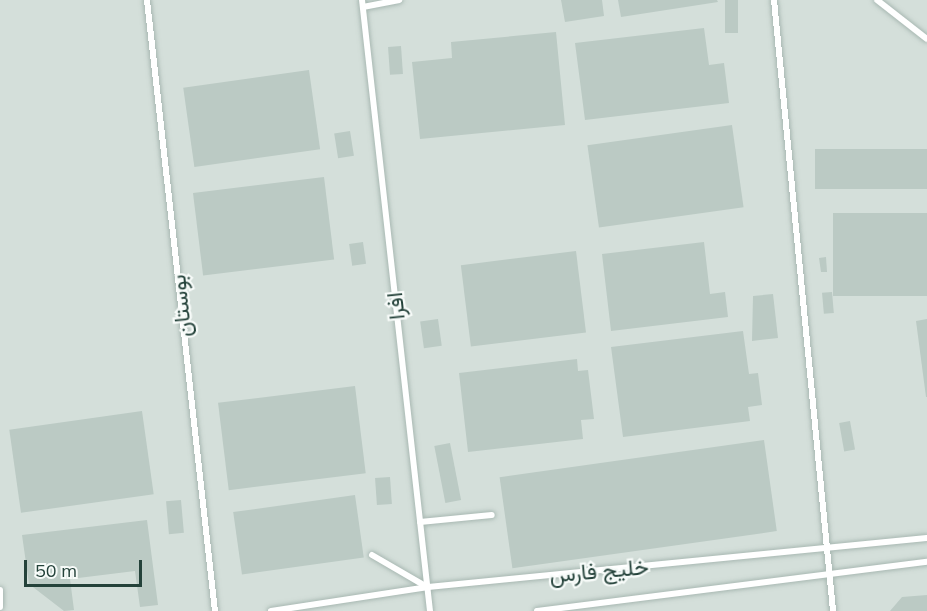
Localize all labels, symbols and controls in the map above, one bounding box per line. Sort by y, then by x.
street label: بوستان [165,273,197,339]
street label: افرا [381,291,411,321]
scale bar [27,548,146,586]
street label: خلیج فارس [548,554,650,588]
text: 50 m [35,559,77,582]

